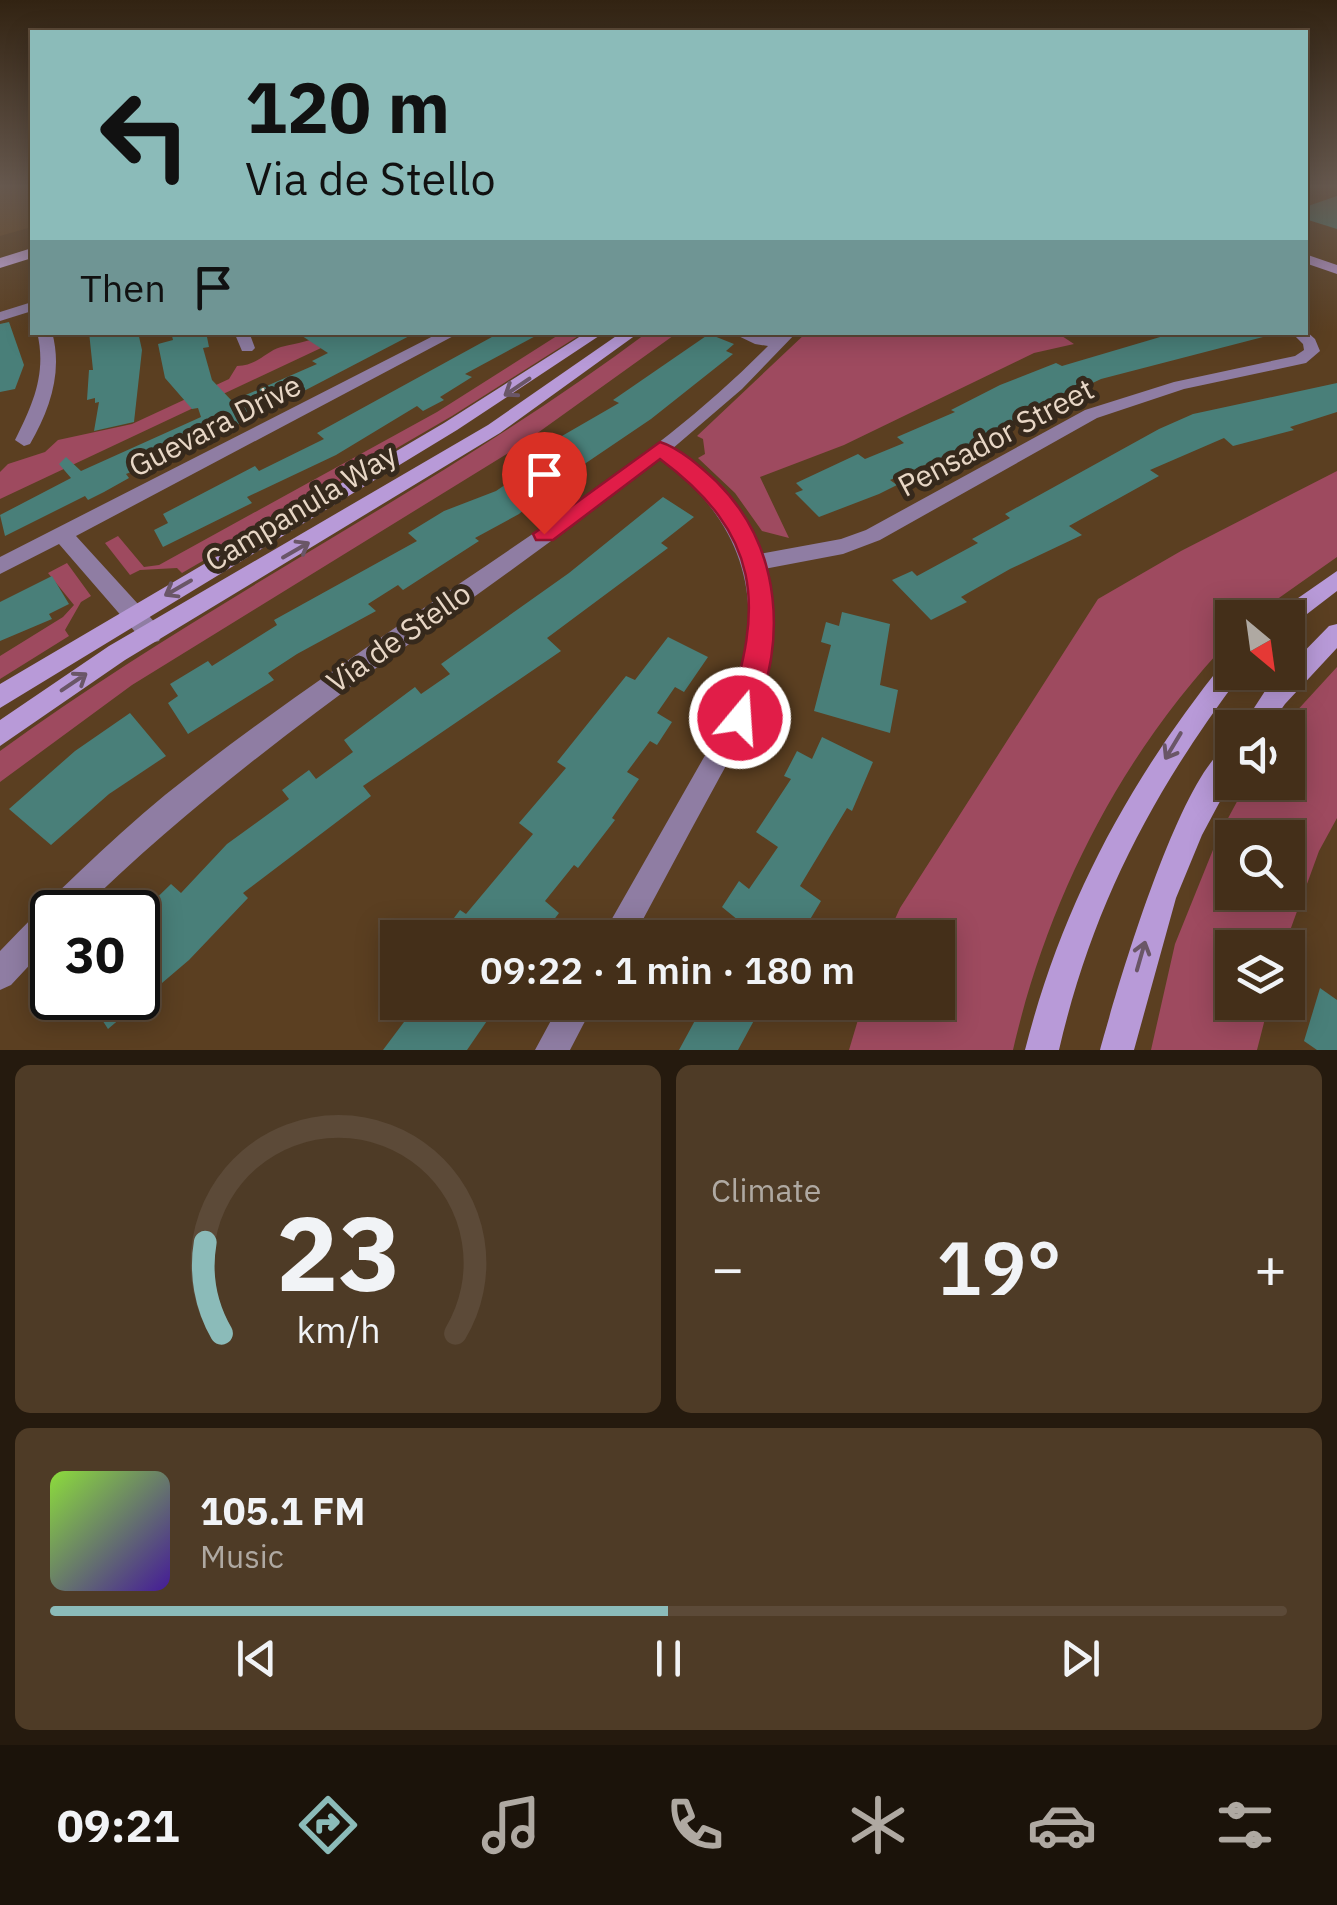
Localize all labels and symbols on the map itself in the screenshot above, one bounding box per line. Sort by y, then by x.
street label: Guevara Drive [122,365,307,485]
street label: Pensador Street [891,369,1100,505]
one-way arrow [504,376,532,397]
pin [502,432,587,535]
street label: Campanula Way [197,434,403,579]
one-way arrow [281,539,310,559]
street label: Via de Stello [319,573,478,701]
one-way arrow [163,579,193,599]
north arrow [1215,600,1305,690]
position arrow [688,666,792,770]
one-way arrow [60,672,88,693]
one-way arrow [1163,731,1183,760]
speed limit sign: 30 [30,890,160,1020]
one-way arrow [1133,940,1151,972]

